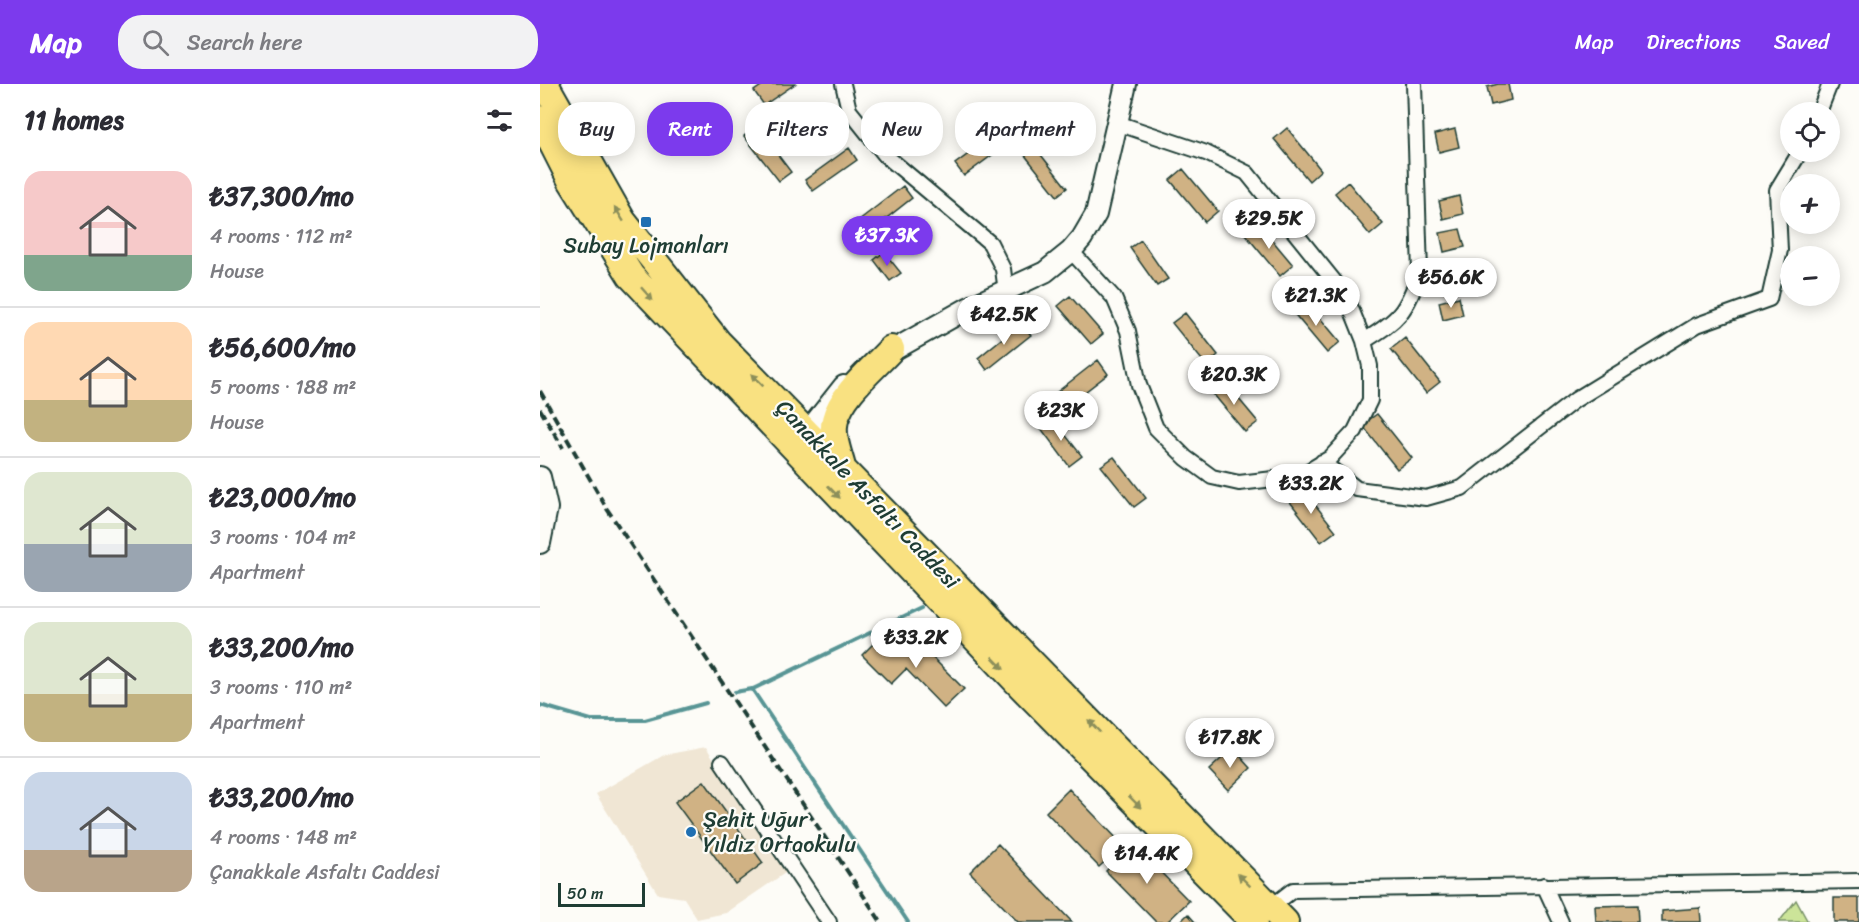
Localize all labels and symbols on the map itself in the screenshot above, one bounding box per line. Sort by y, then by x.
pin: ₺29.5K [1220,199,1318,250]
one-way arrow [614,206,625,222]
marker: Subay Lojmanları [639,215,653,229]
pin: ₺37.3K [838,216,936,267]
place label: Subay Lojmanları [563,226,729,265]
pin: ₺56.6K [1402,258,1500,309]
pin: ₺21.3K [1267,276,1365,327]
one-way arrow [640,286,653,301]
pin: ₺42.5K [955,295,1053,346]
pin: ₺20.3K [1185,355,1283,406]
one-way arrow [750,374,764,388]
street label: Çanakkale Asfaltı Caddesi [766,390,970,599]
pin: ₺23K [1025,391,1097,442]
pin: ₺33.2K [1262,464,1360,515]
one-way arrow [827,484,841,499]
pin: ₺33.2K [867,618,965,669]
one-way arrow [991,655,1005,670]
pin: ₺17.8K [1181,718,1279,769]
one-way arrow [1087,719,1101,733]
one-way arrow [1128,794,1142,809]
place label: Şehit Uğur Yıldız Ortaokulu [703,800,856,864]
marker: Şehit Uğur Yıldız Ortaokulu [684,825,698,839]
pin: ₺14.4K [1098,834,1196,885]
one-way arrow [1238,874,1252,888]
scale bar [558,880,645,908]

